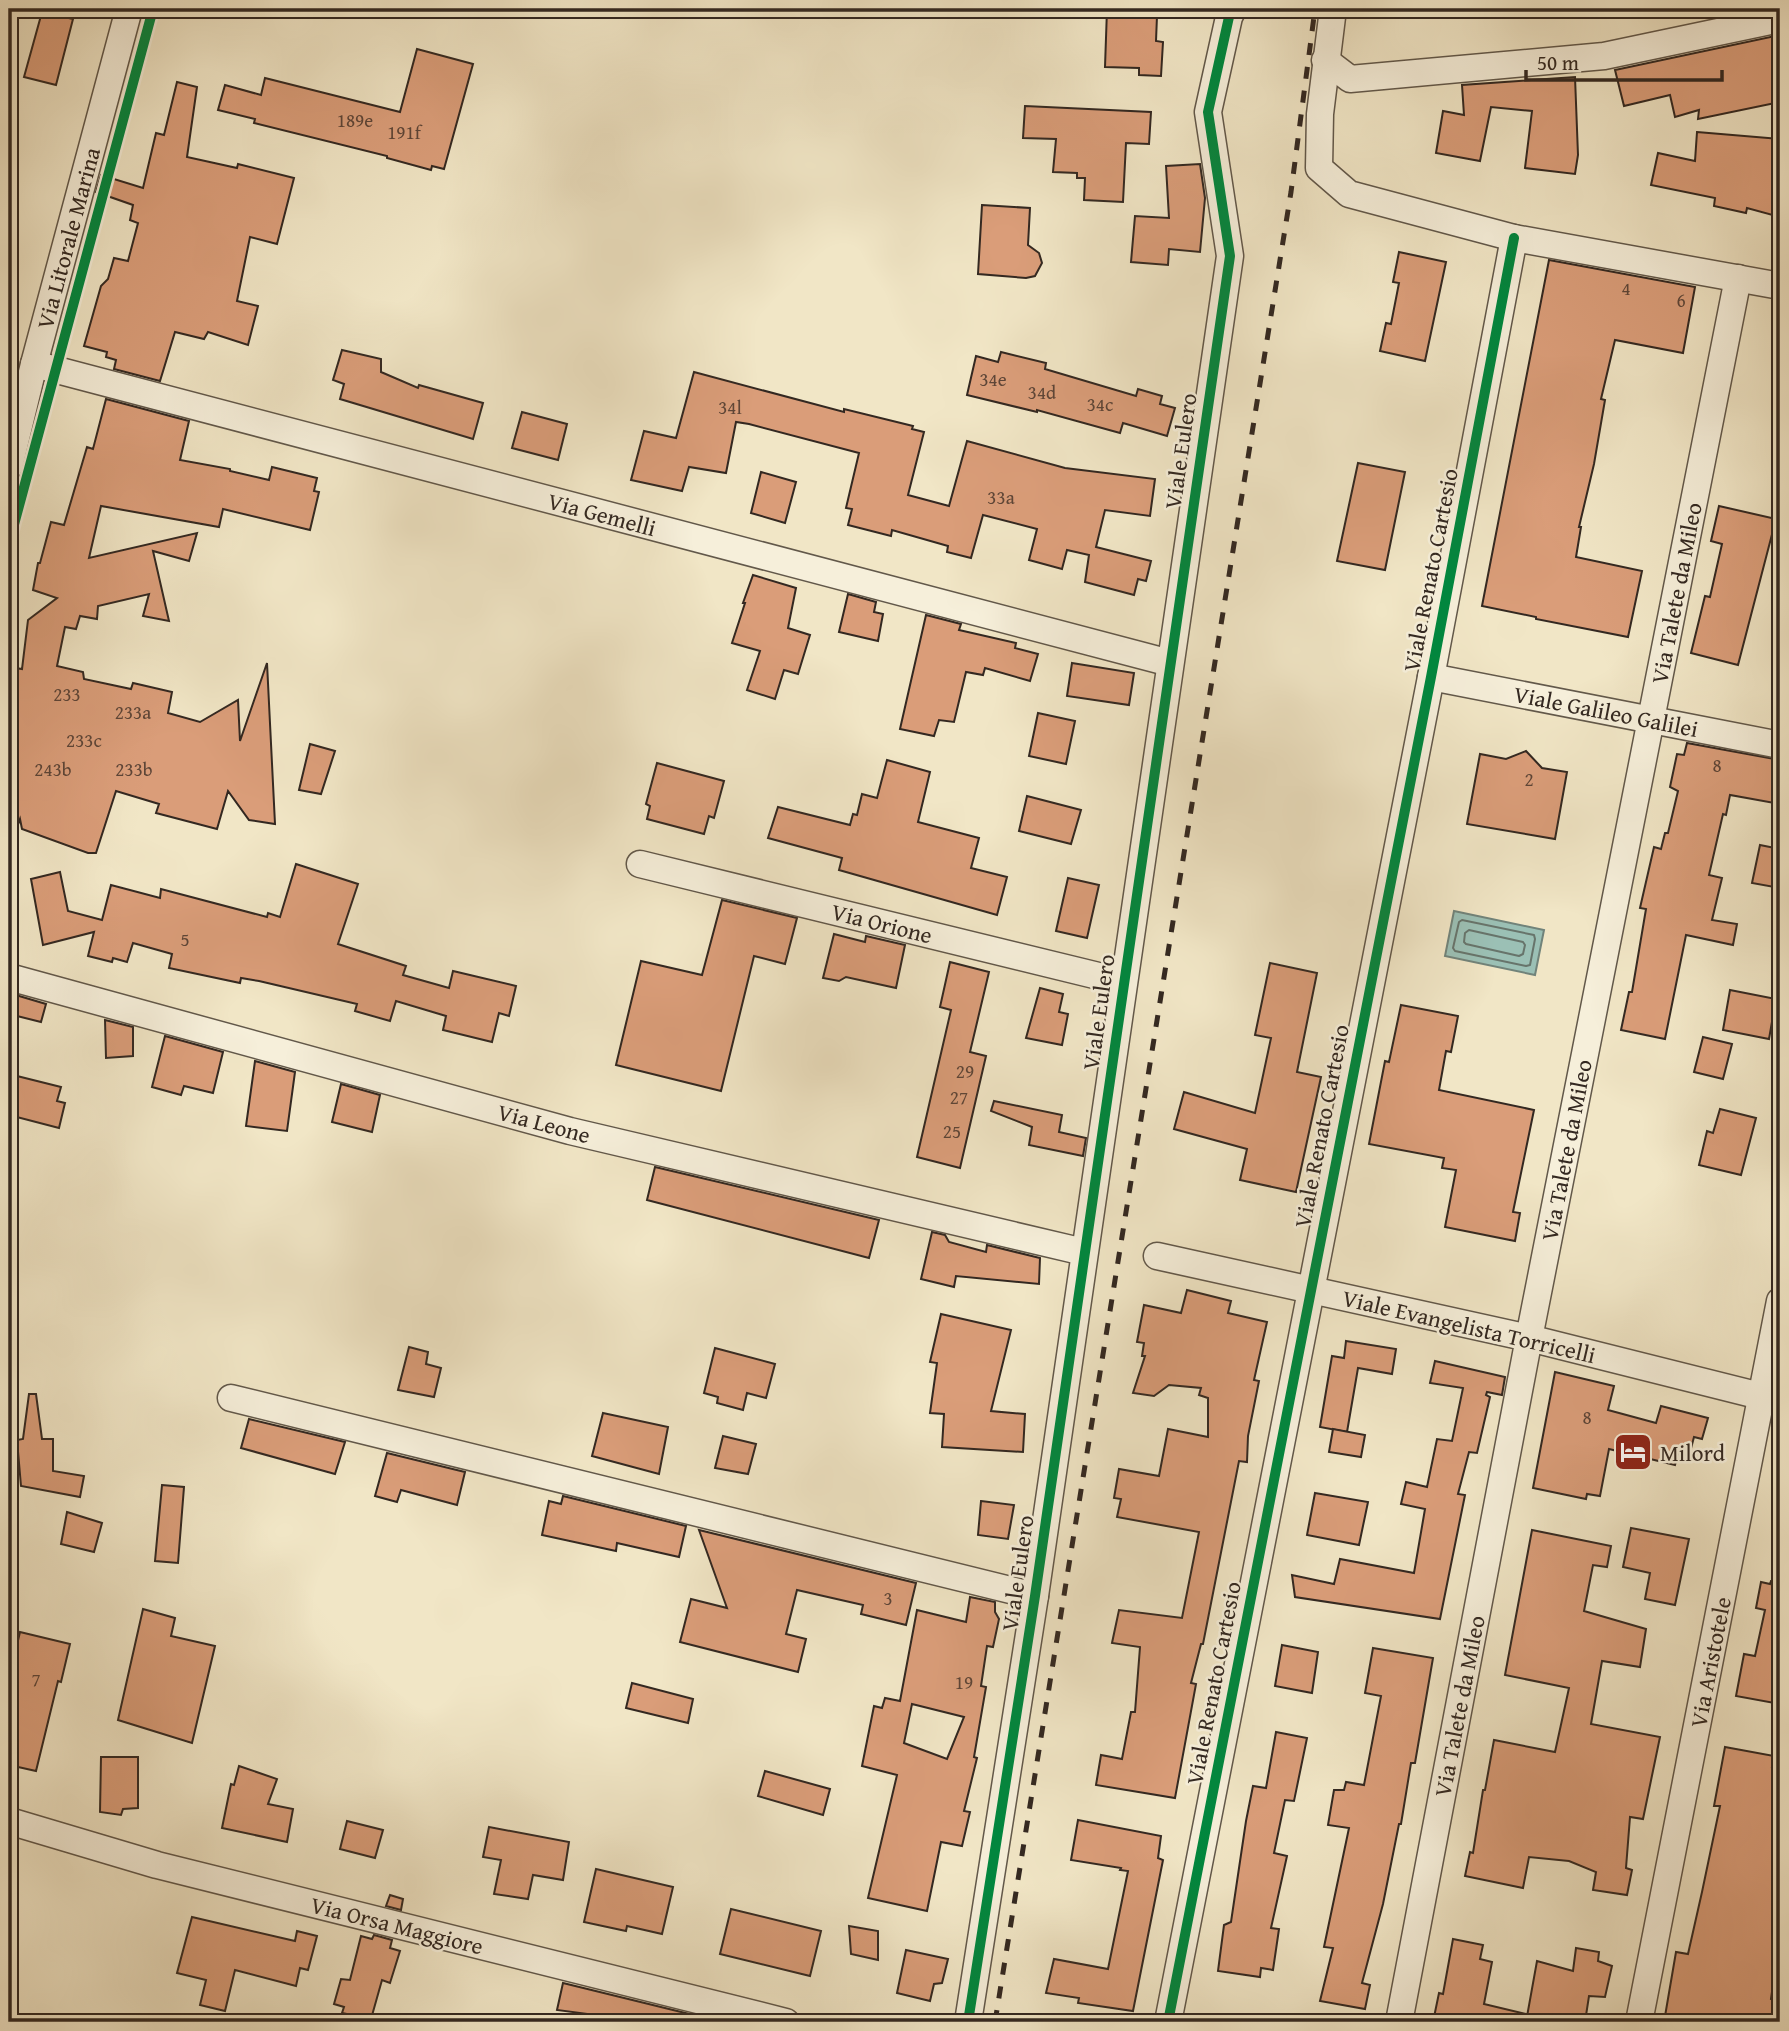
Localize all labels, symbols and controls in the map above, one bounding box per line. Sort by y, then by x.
scale bar [1526,38,1722,82]
text: 50 m [1537,47,1579,78]
house number: 189e [337,106,373,134]
house number: 191f [387,118,423,146]
street label: Via Litorale Marina [28,143,108,333]
house number: 4 [1621,274,1631,302]
house number: 6 [1676,286,1686,314]
house number: 34e [979,365,1007,393]
house number: 34d [1028,378,1057,406]
house number: 34c [1087,390,1113,418]
street label: Viale Eulero [1156,391,1204,511]
house number: 34l [718,393,742,421]
street label: Viale Renato Cartesio [1394,465,1466,675]
house number: 33a [987,483,1015,511]
street label: Via Gemelli [544,484,660,544]
street label: Via Talete da Mileo [1642,500,1710,686]
street label: Viale Galileo Galilei [1511,677,1701,745]
house number: 233 [53,680,81,708]
house number: 233a [115,698,151,726]
house number: 233c [66,726,102,754]
house number: 8 [1712,751,1722,779]
house number: 243b [34,755,72,783]
house number: 233b [115,755,153,783]
house number: 2 [1524,765,1534,793]
street label: Via Orione [828,895,936,951]
house number: 5 [180,925,190,953]
street label: Viale Eulero [1074,952,1122,1072]
street label: Viale Renato Cartesio [1285,1021,1357,1231]
house number: 29 [956,1057,974,1085]
street label: Via Talete da Mileo [1532,1057,1600,1243]
house number: 27 [950,1083,968,1111]
street label: Via Leone [494,1095,594,1151]
house number: 25 [943,1117,961,1145]
street label: Viale Evangelista Torricelli [1339,1281,1599,1371]
house number: 8 [1582,1403,1592,1431]
hotel icon: Milord [1612,1431,1654,1473]
place label: Milord [1660,1436,1726,1469]
street label: Viale Eulero [993,1513,1041,1633]
street label: Viale Renato Cartesio [1177,1578,1249,1788]
house number: 3 [883,1584,893,1612]
street label: Via Aristotele [1681,1594,1739,1730]
street label: Via Talete da Mileo [1425,1613,1493,1799]
house number: 7 [31,1665,41,1693]
house number: 19 [955,1668,973,1696]
street label: Via Orsa Maggiore [307,1888,487,1962]

